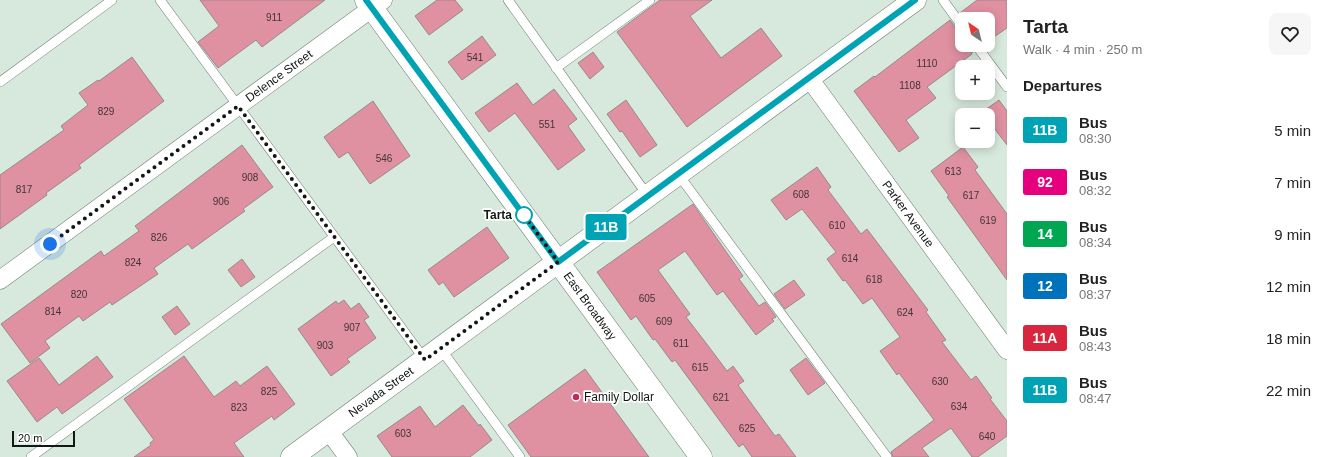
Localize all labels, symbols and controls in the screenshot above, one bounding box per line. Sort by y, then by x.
house number: 911 [266,12,282,23]
north arrow [955,12,995,52]
map controls [955,12,995,148]
button: heart [1269,13,1311,55]
text: Tarta [1023,16,1068,37]
text: Walk · 4 min · 250 m [1023,42,1142,57]
street label: Delence Street [243,47,316,105]
house number: 541 [467,52,484,63]
house number: 1110 [917,58,938,69]
button: + [955,60,995,100]
text: Departures [1023,77,1102,94]
house number: 1108 [899,80,921,91]
house number: 829 [98,106,115,117]
button: − [955,108,995,148]
text: Bus [1079,114,1107,131]
house number: 551 [539,119,556,130]
text: 11B [1033,122,1057,138]
text: 5 min [1274,122,1311,139]
text: 08:30 [1079,131,1112,146]
house number: 546 [376,153,393,164]
house number: 613 [945,166,962,177]
text: Bus [1079,166,1107,183]
house number: 908 [242,172,259,183]
text: 92 [1037,174,1053,190]
text: 7 min [1274,174,1311,191]
street label: Parker Avenue [879,178,937,250]
text: 08:32 [1079,183,1112,198]
house number: 817 [16,184,33,195]
house number: 608 [793,189,810,200]
house number: 617 [963,190,980,201]
house number: 906 [213,196,230,207]
marker: Tarta [515,206,533,224]
place label: Tarta [484,208,512,222]
line badge: 11B [583,214,629,240]
house number: 619 [980,215,997,226]
text: Bus [1079,218,1107,235]
text: 11B [594,219,618,235]
house number: 610 [829,220,846,231]
text: 14 [1037,226,1053,242]
text: 9 min [1274,226,1311,243]
house number: 826 [151,232,168,243]
your location [40,234,60,254]
text: 08:34 [1079,235,1112,250]
house number: 614 [842,253,859,264]
house number: 824 [125,257,142,268]
street label: East Broadway [561,269,619,343]
text: Bus [1079,270,1107,287]
house number: 618 [866,274,883,285]
text: 12 [1037,278,1053,294]
text: 12 min [1266,278,1311,295]
text: 08:37 [1079,287,1112,302]
house number: 820 [71,289,88,300]
house number: 605 [639,293,656,304]
house number: 814 [45,306,62,317]
house number: 624 [897,307,914,318]
house number: 609 [656,316,673,327]
house number: 907 [344,322,361,333]
text: Bus [1079,322,1107,339]
text: 11A [1033,330,1057,346]
text: 18 min [1266,330,1311,347]
house number: 611 [673,338,689,349]
text: 08:43 [1079,339,1112,354]
house number: 903 [317,340,334,351]
house number: 615 [692,362,709,373]
street label: Nevada Street [346,363,417,420]
text: Bus [1079,374,1107,391]
house number: 630 [932,376,949,387]
text: 11B [1033,382,1057,398]
text: 22 min [1266,382,1311,399]
house number: 825 [261,386,278,397]
place label: Family Dollar [584,390,654,404]
text: 08:47 [1079,391,1112,406]
marker: Family Dollar [571,392,581,402]
house number: 621 [713,392,730,403]
house number: 634 [951,401,968,412]
house number: 823 [231,402,248,413]
house number: 625 [739,423,756,434]
house number: 603 [395,428,412,439]
scale bar [12,429,75,448]
house number: 640 [979,431,996,442]
text: 20 m [18,432,42,444]

